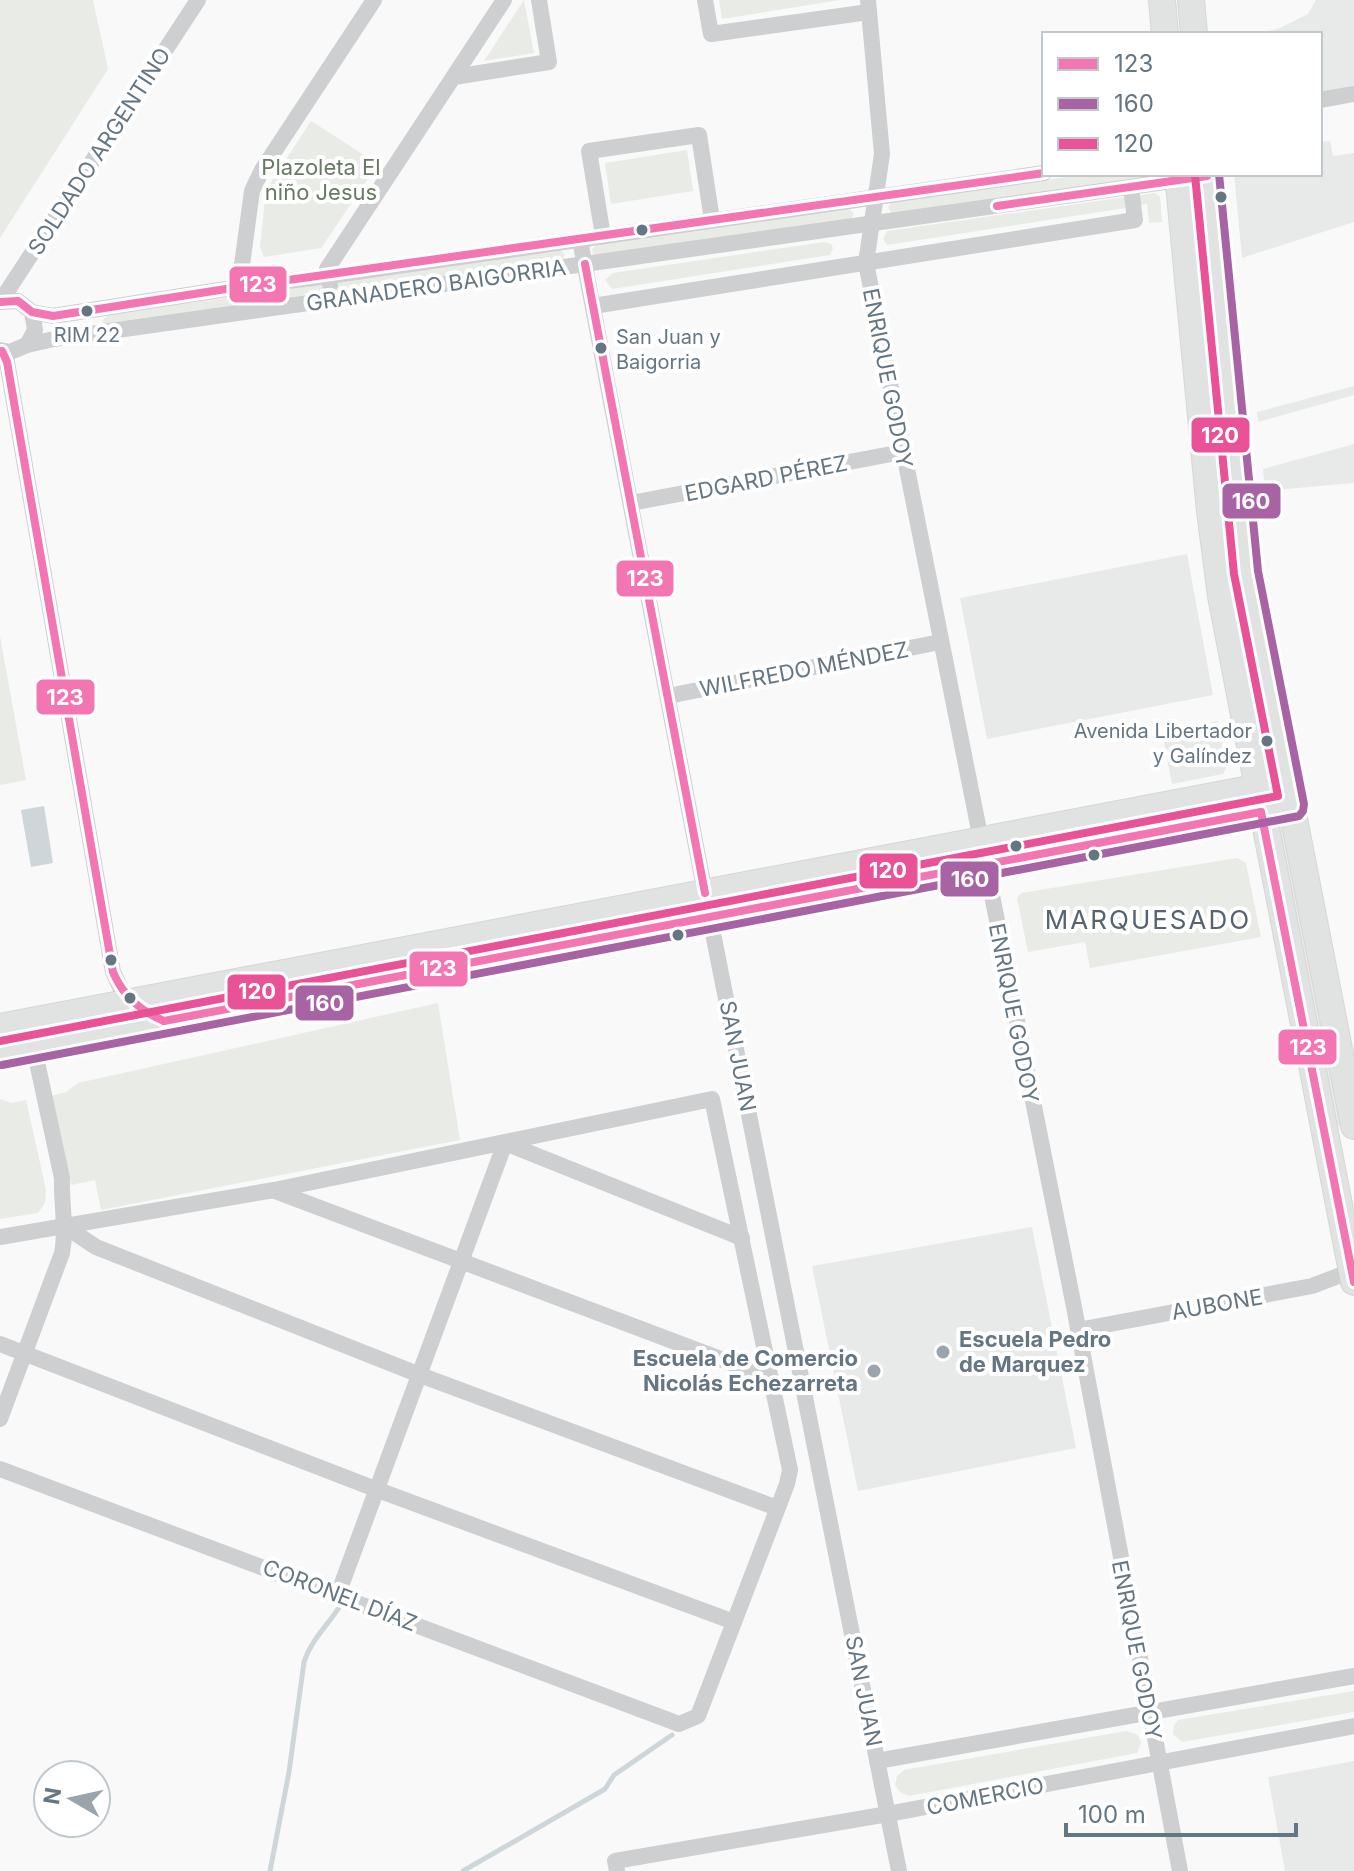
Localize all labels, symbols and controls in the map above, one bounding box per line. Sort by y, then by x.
legend [1042,32,1322,176]
street label: SOLDADO ARGENTINO [22,43,176,259]
text: 123 [1114,49,1153,78]
text: 160 [1114,89,1154,118]
text: 120 [1114,129,1154,158]
park label: Plazoleta El niño Jesus [261,154,381,205]
unlabelled marker [1213,189,1229,205]
unlabelled marker [634,222,650,238]
street label: GRANADERO BAIGORRIA [305,254,567,316]
line badge: 123 [228,265,288,304]
text: 123 [239,271,277,297]
street label: ENRIQUE GODOY [858,286,918,470]
marker: RIM 22 [79,303,95,319]
place label: RIM 22 [54,323,120,347]
place label: San Juan y Baigorria [616,325,721,374]
marker: San Juan y Baigorria [593,340,609,356]
line badge: 120 [1190,416,1251,454]
text: 120 [1201,422,1239,448]
street label: EDGARD PÉREZ [683,450,849,506]
line badge: 160 [1221,482,1282,520]
text: 160 [1232,488,1270,514]
line badge: 123 [615,559,675,598]
text: 123 [626,565,664,591]
street label: WILFREDO MÉNDEZ [698,636,910,702]
line badge: 123 [35,678,96,716]
text: 123 [46,684,84,710]
place label: Avenida Libertador y Galíndez [1074,719,1252,768]
marker: Avenida Libertador y Galíndez [1259,733,1275,749]
unlabelled marker [1008,838,1024,854]
unlabelled marker [1086,847,1102,863]
line badge: 120 [858,852,919,890]
text: 120 [869,857,907,883]
line badge: 160 [939,860,1000,898]
text: 160 [951,866,989,892]
district label: MARQUESADO [1045,904,1251,935]
street label: ENRIQUE GODOY [984,921,1044,1105]
unlabelled marker [670,927,686,943]
line badge: 123 [408,950,469,988]
unlabelled marker [103,952,119,968]
text: 123 [419,955,457,981]
line badge: 120 [226,973,287,1011]
text: 120 [238,978,276,1004]
line badge: 160 [294,984,355,1022]
unlabelled marker [122,990,138,1006]
text: 160 [306,990,344,1016]
street label: SAN JUAN [715,998,761,1114]
line badge: 123 [1277,1028,1338,1066]
text: 123 [1289,1034,1327,1060]
street label: AUBONE [1169,1283,1265,1325]
place label: Escuela Pedro de Marquez [959,1326,1111,1377]
marker: Escuela Pedro de Marquez [934,1343,952,1361]
place label: Escuela de Comercio Nicolás Echezarreta [633,1345,858,1396]
marker: Escuela de Comercio Nicolás Echezarreta [865,1362,883,1380]
street label: CORONEL DÍAZ [259,1554,421,1636]
street label: ENRIQUE GODOY [1107,1558,1167,1742]
street label: SAN JUAN [841,1633,887,1749]
north arrow [32,1759,112,1839]
street label: COMERCIO [924,1772,1046,1820]
text: N [38,1786,66,1806]
scale bar [1066,1787,1296,1837]
text: 100 m [1078,1800,1146,1829]

